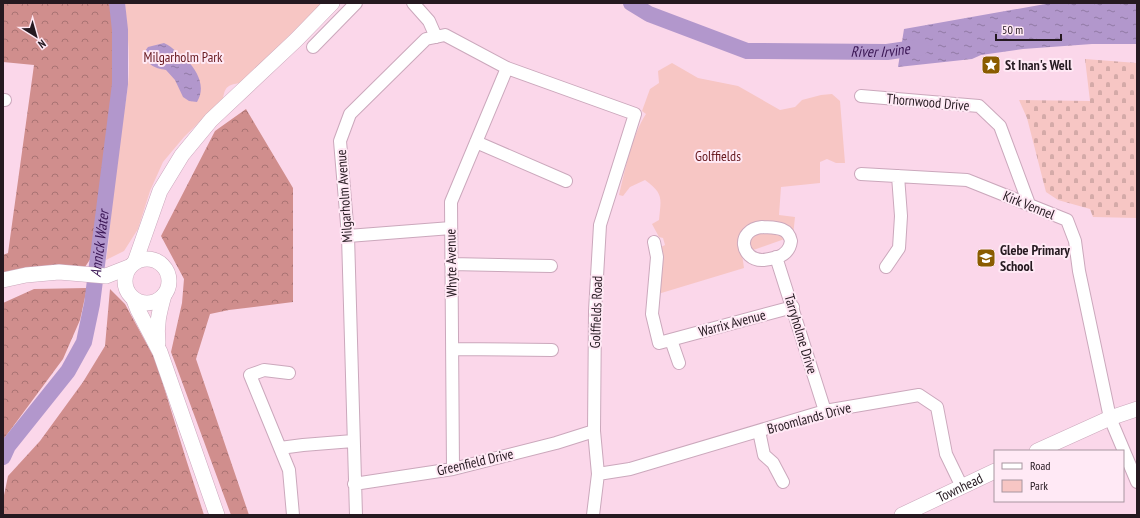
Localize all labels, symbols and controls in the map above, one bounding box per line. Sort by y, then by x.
north arrow [16,16,56,56]
scale bar [996,16,1061,42]
text: 50 m [1002,22,1023,37]
text: N [35,37,49,51]
water label: River Irvine [850,39,912,61]
park label: Milgarholm Park [143,48,223,66]
place icon: St Inan's Well [980,54,1002,76]
place label: St Inan's Well [1005,56,1072,74]
street label: Thornwood Drive [886,89,970,115]
park label: Golffields [695,147,741,165]
street label: Milgarholm Avenue [332,149,356,243]
street label: Kirk Vennel [1000,186,1058,224]
water label: Annick Water [86,207,113,278]
street label: Whyte Avenue [441,228,461,297]
place label: Glebe Primary School [1000,241,1070,275]
school or university icon: Glebe Primary School [975,247,997,269]
street label: Golffields Road [586,275,606,349]
street label: Tarryholme Drive [780,292,822,376]
street label: Warrix Avenue [697,305,768,341]
street label: Broomlands Drive [765,398,853,438]
street label: Greenfield Drive [435,444,515,480]
legend [994,450,1124,502]
text: Road [1030,458,1050,473]
street label: Townhead [934,469,986,506]
text: Park [1030,478,1048,493]

